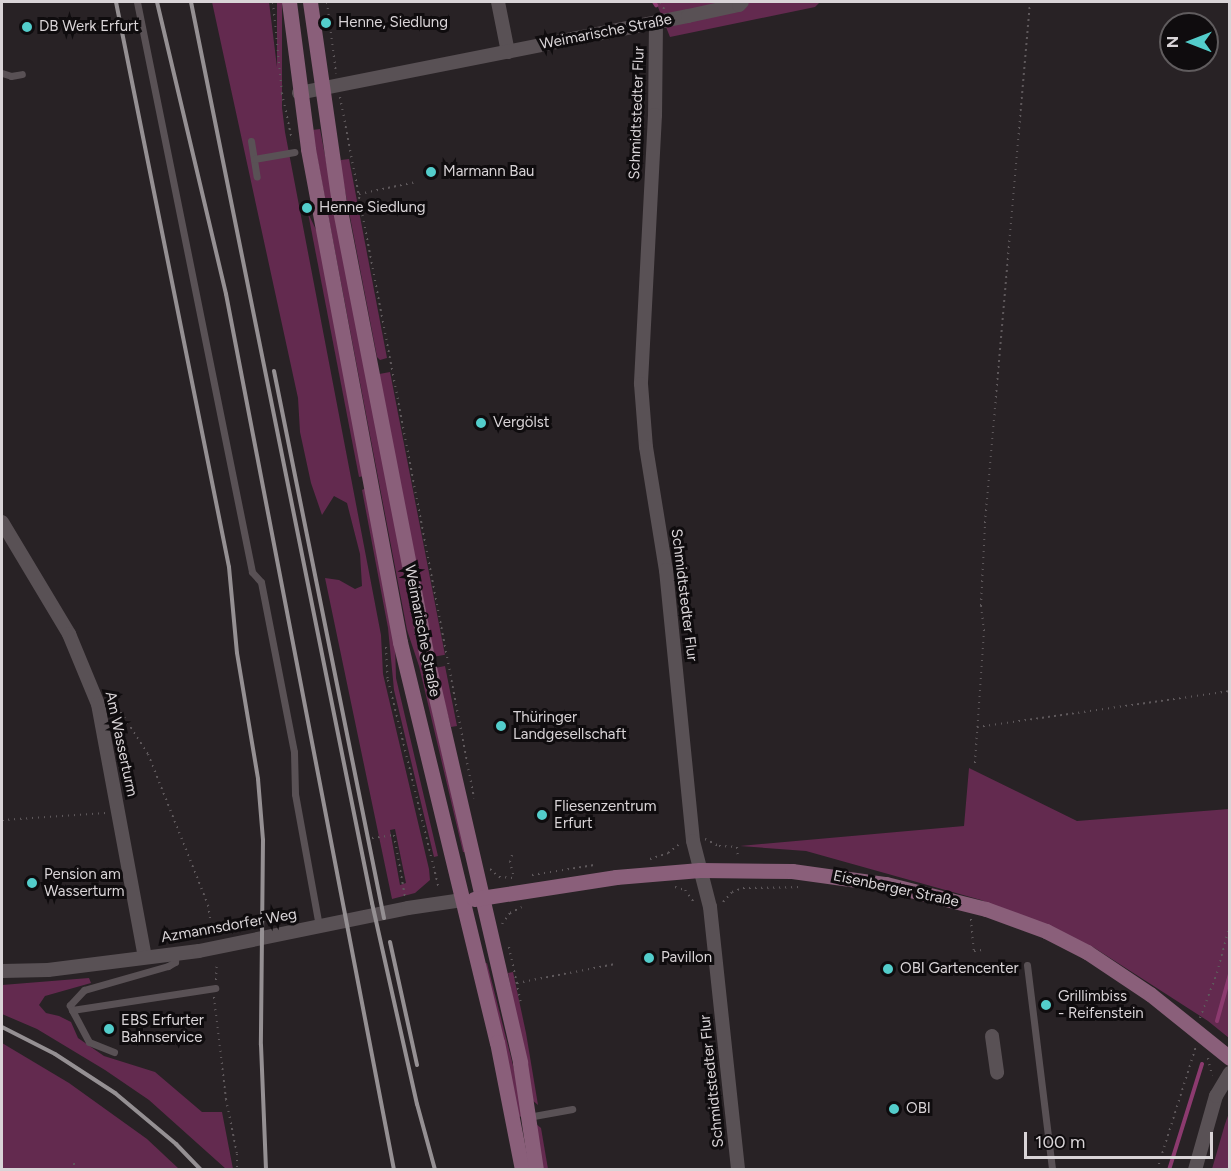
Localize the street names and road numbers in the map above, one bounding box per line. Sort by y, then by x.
street label: Weimarische Straße [538,10,674,54]
street label: Schmidtstedter Flur [626,46,648,180]
street label: Schmidtstedter Flur [667,528,701,662]
street label: Weimarische Straße [400,563,444,699]
street label: Am Wasserturm [101,690,141,798]
street label: Eisenberger Straße [832,867,960,911]
street label: Azmannsdorfer Weg [160,905,298,947]
street label: Schmidtstedter Flur [696,1014,728,1148]

